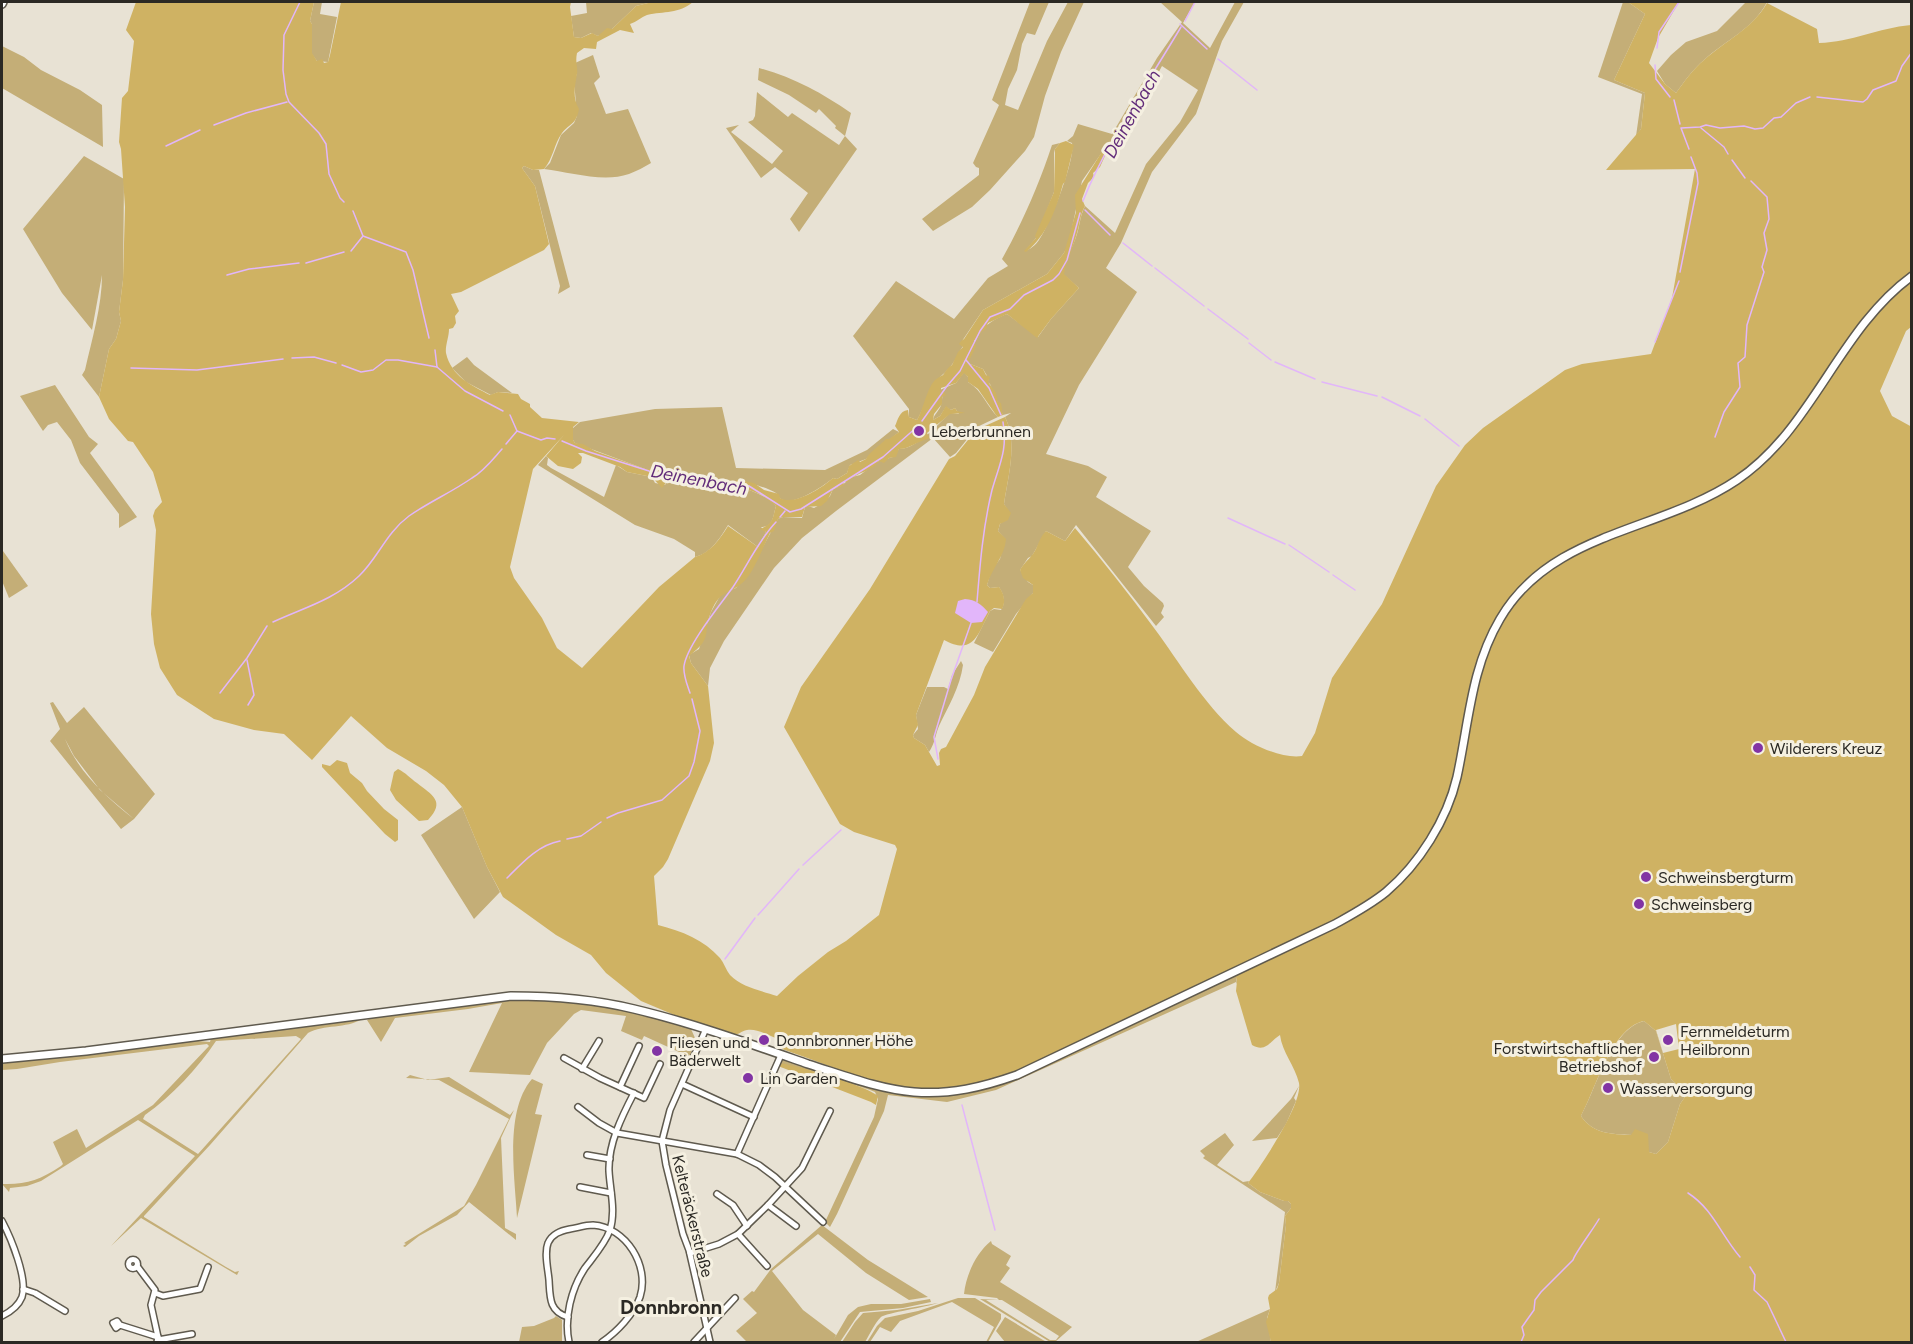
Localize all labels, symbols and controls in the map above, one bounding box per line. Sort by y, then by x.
water label: Deinenbach [1099,66,1165,162]
place label: Leberbrunnen [931,422,1031,441]
marker: Leberbrunnen [912,424,926,438]
water label: Deinenbach [649,460,749,500]
place label: Wilderers Kreuz [1770,739,1882,758]
marker: Wilderers Kreuz [1751,741,1765,755]
place label: Schweinsbergturm [1658,868,1793,887]
marker: Schweinsbergturm [1639,870,1653,884]
place label: Schweinsberg [1651,895,1752,914]
marker: Schweinsberg [1632,897,1646,911]
place label: Fernmeldeturm Heilbronn [1680,1022,1790,1059]
place label: Donnbronner Höhe [776,1031,913,1050]
place label: Fliesen und Bäderwelt [669,1033,750,1070]
marker: Donnbronner Höhe [757,1033,771,1047]
marker: Fernmeldeturm Heilbronn [1661,1033,1675,1047]
place label: Forstwirtschaftlicher Betriebshof [1493,1039,1643,1076]
marker: Fliesen und Bäderwelt [650,1044,664,1058]
marker: Forstwirtschaftlicher Betriebshof [1647,1050,1661,1064]
place label: Lin Garden [760,1069,838,1088]
marker: Lin Garden [741,1071,755,1085]
place label: Wasserversorgung [1620,1079,1753,1098]
marker: Wasserversorgung [1601,1081,1615,1095]
street label: Kelteräckerstraße [668,1153,717,1280]
district label: Donnbronn [620,1295,722,1319]

